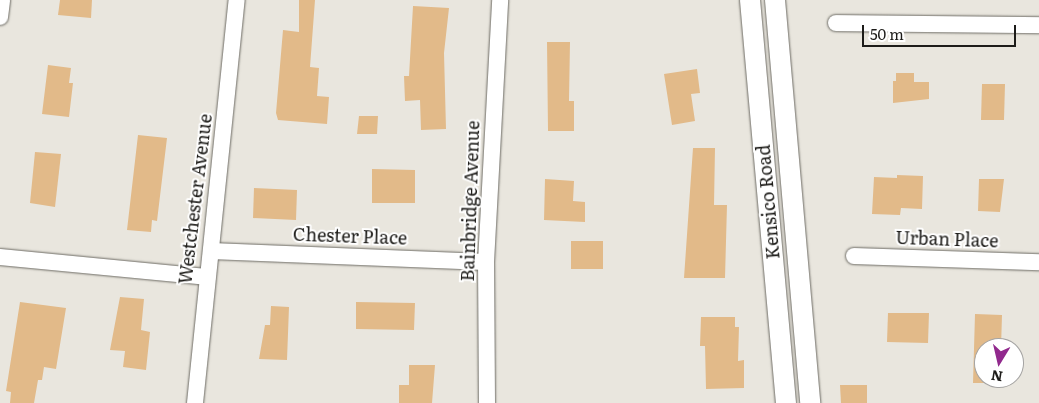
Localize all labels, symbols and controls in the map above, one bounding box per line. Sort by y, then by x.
scale bar [864,15,1018,47]
text: 50 m [870,22,904,45]
street label: Westchester Avenue [174,113,216,285]
street label: Bainbridge Avenue [456,120,484,282]
street label: Kensico Road [752,144,784,260]
street label: Chester Place [292,223,408,249]
street label: Urban Place [895,226,999,252]
north arrow [974,338,1024,388]
text: N [989,366,1004,388]

